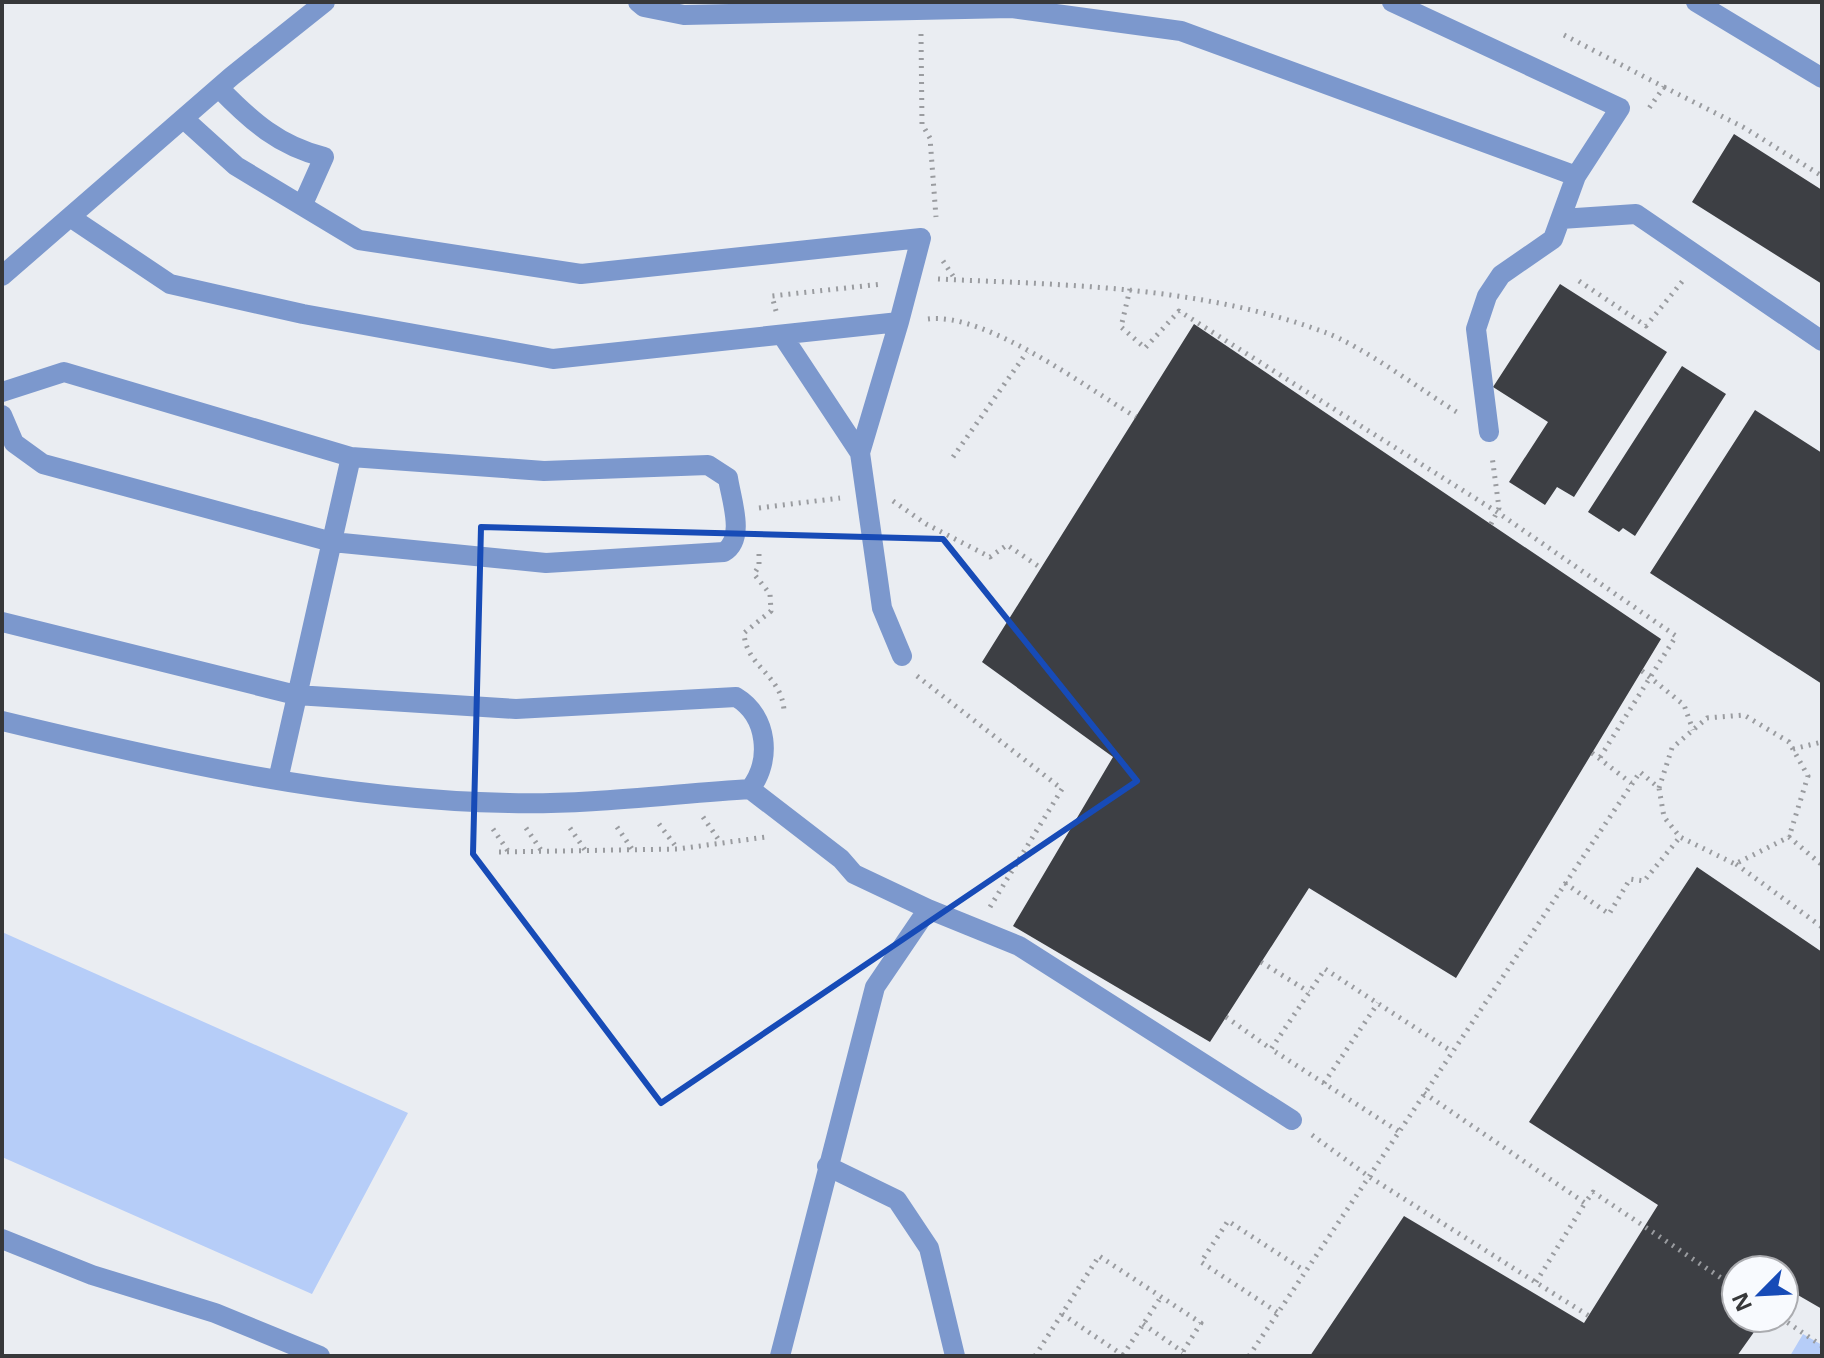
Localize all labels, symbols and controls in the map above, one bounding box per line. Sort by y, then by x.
north arrow [1720,1254,1800,1334]
text: N [1723,1288,1758,1317]

